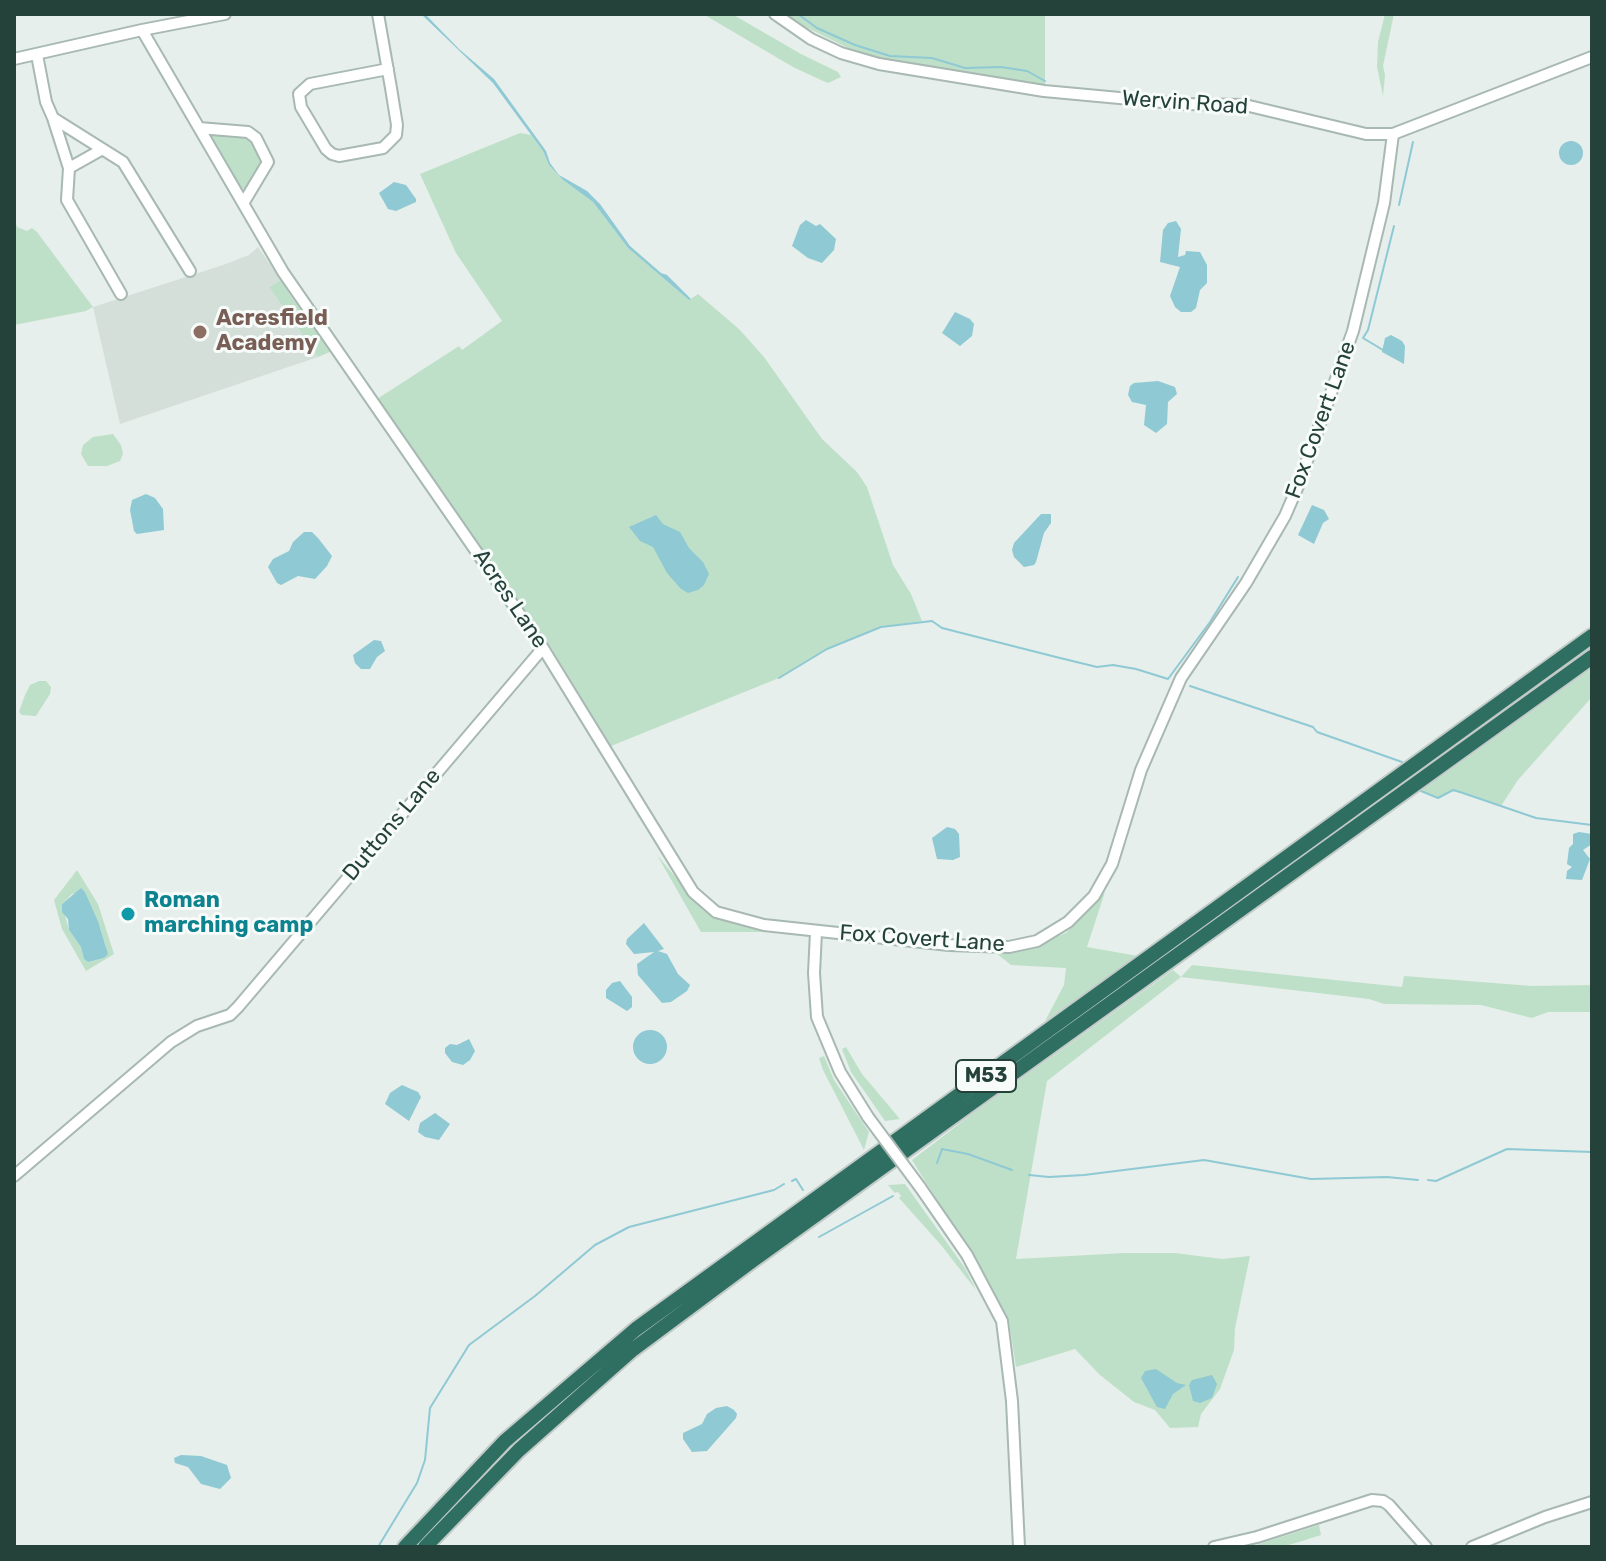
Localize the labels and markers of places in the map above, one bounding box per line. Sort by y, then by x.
place label: Acresfield Academy [216,306,328,358]
marker: Acresfield Academy [191,323,209,341]
place label: Roman marching camp [144,888,313,940]
marker: Roman marching camp [119,905,137,923]

